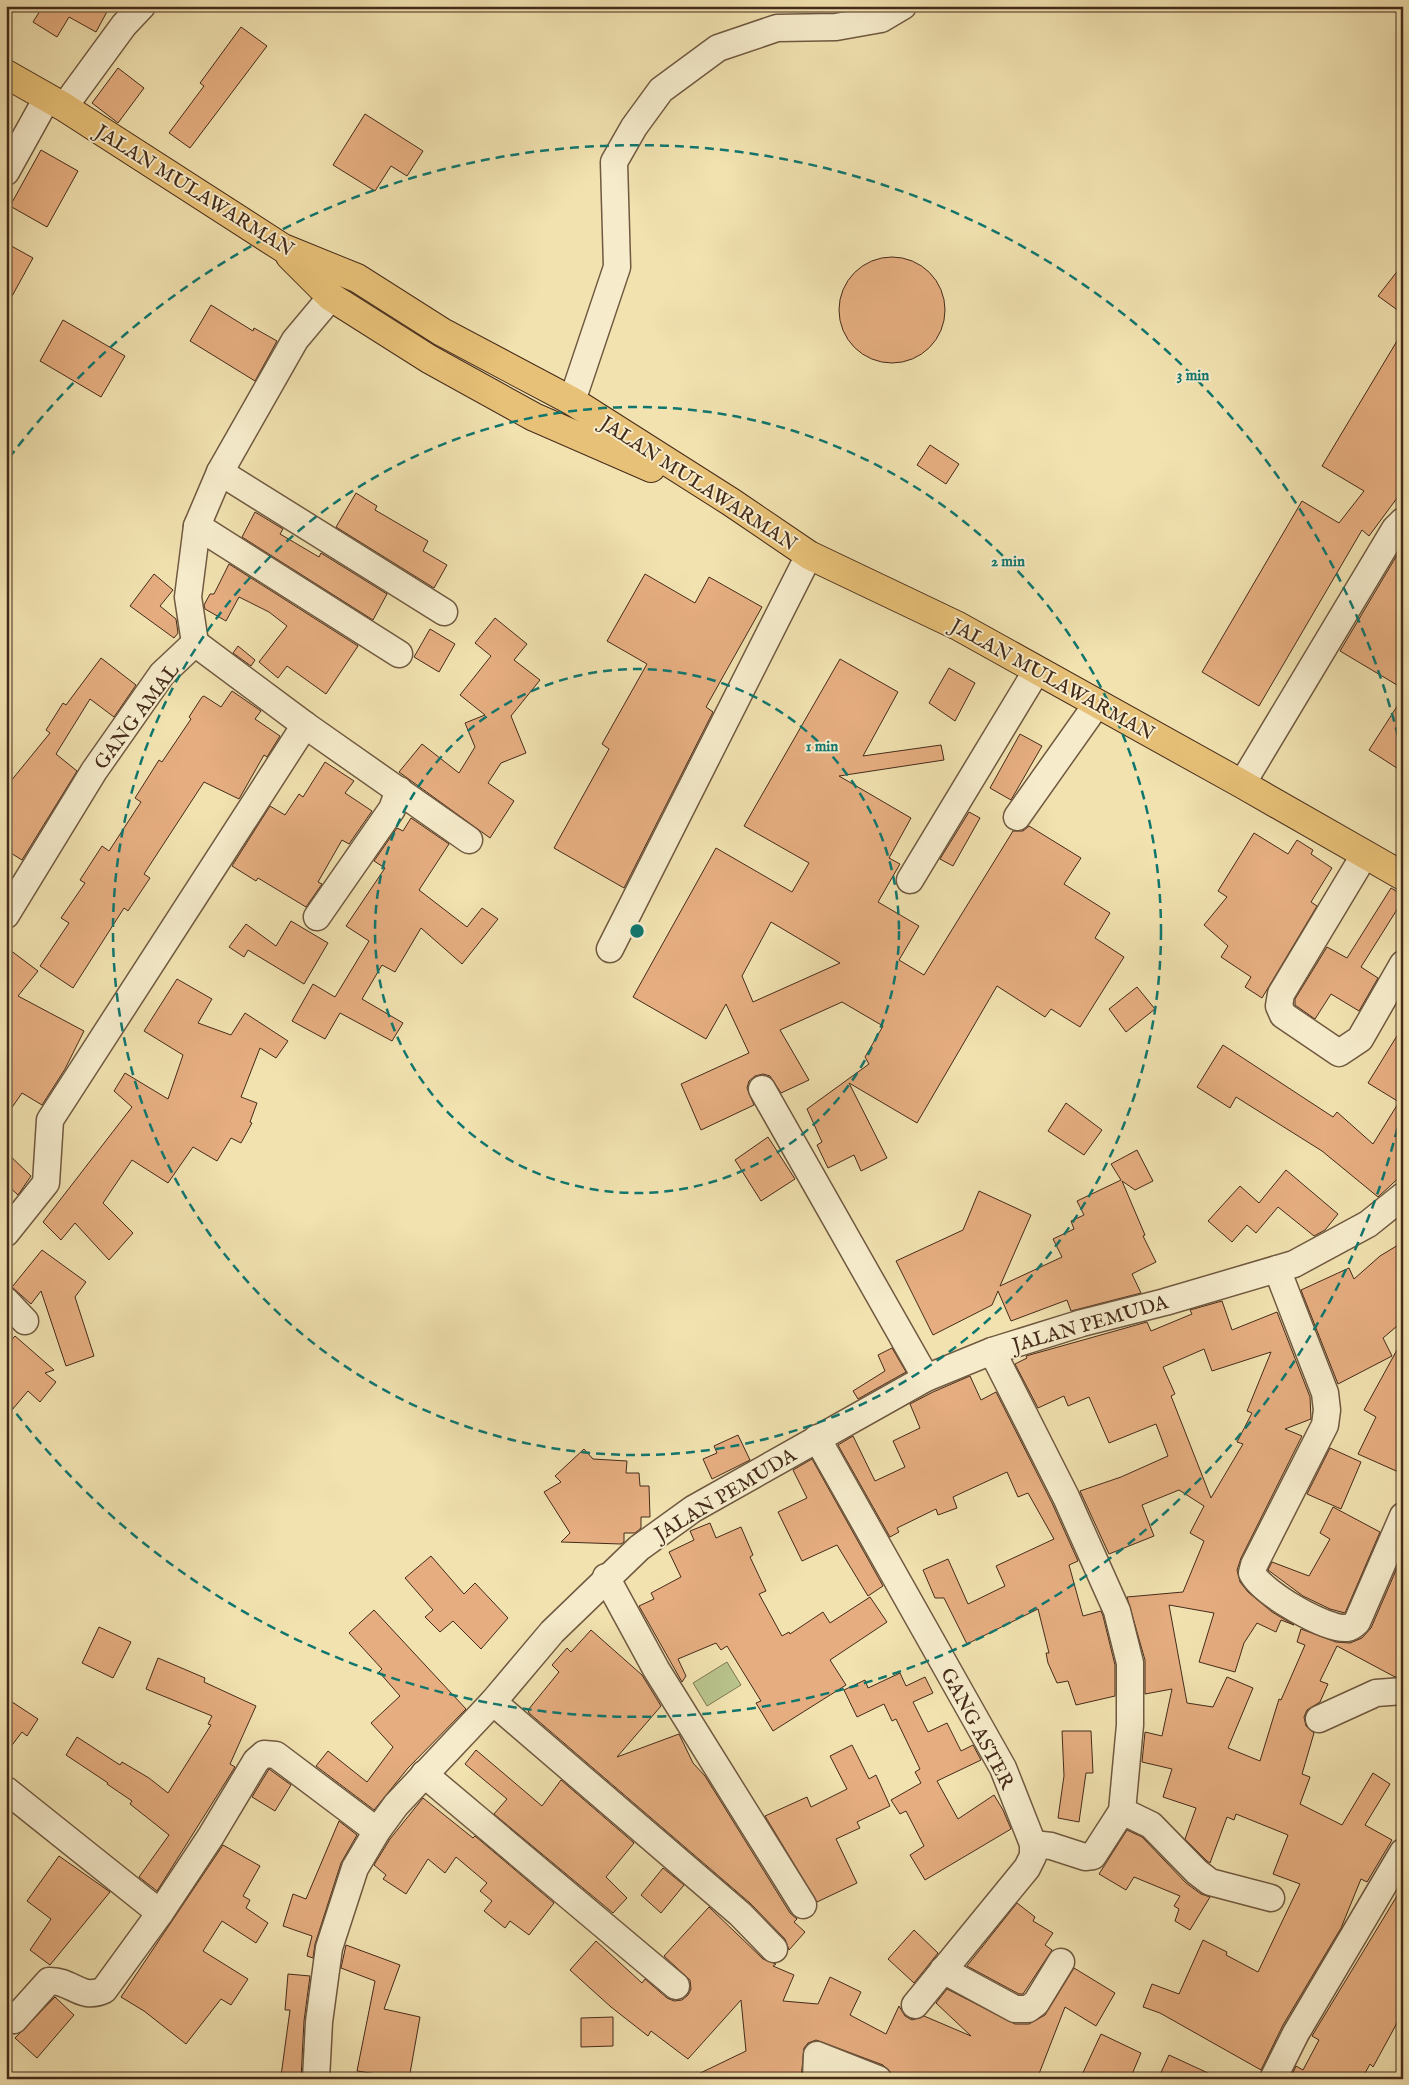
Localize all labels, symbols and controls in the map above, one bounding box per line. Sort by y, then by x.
street label: JALAN MULAWARMAN [89,119,298,263]
text: 3 min [1177,366,1209,385]
street label: JALAN MULAWARMAN [593,410,801,557]
text: 2 min [991,552,1025,571]
street label: JALAN MULAWARMAN [944,613,1159,747]
street label: GANG AMAL [89,658,186,775]
text: 1 min [806,737,838,756]
centre of rings [628,922,646,940]
street label: JALAN PEMUDA [1008,1290,1172,1359]
street label: JALAN PEMUDA [649,1443,802,1548]
street label: GANG ASTER [934,1664,1020,1794]

